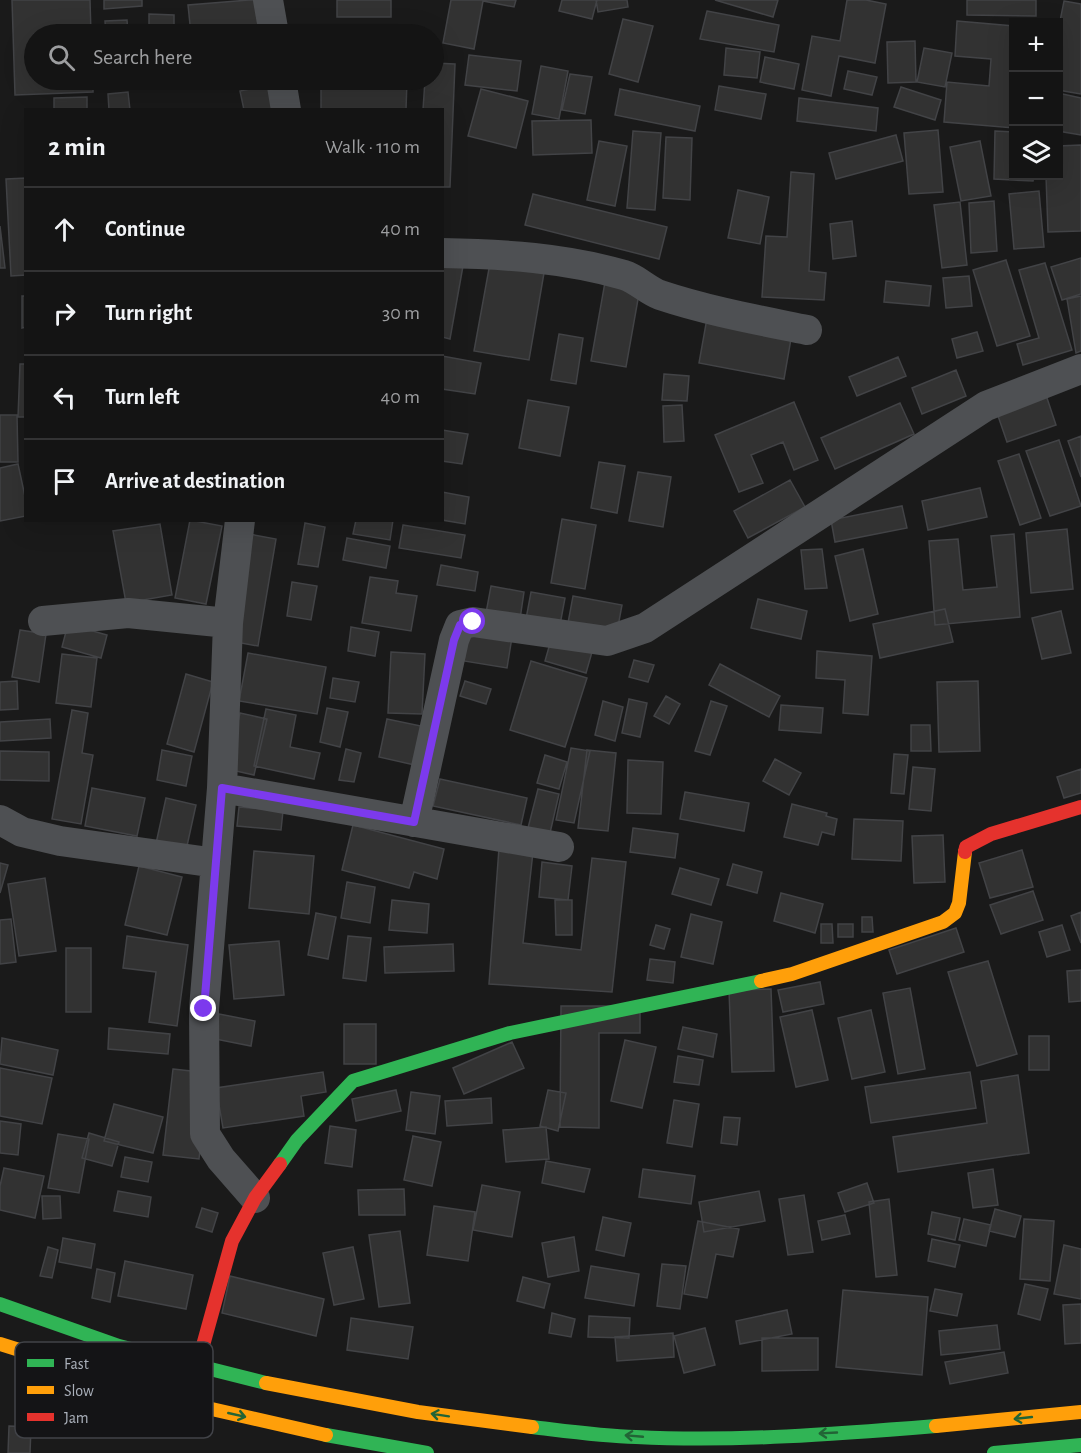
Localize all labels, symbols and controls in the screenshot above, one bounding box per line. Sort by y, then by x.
map controls [1009,18,1063,180]
button: + [1009,18,1063,72]
search box [24,24,444,90]
icon: search [45,41,78,74]
text: Search here [93,46,192,68]
button: − [1009,72,1063,126]
button: layers [1009,126,1063,180]
text: 2 min [48,134,106,160]
text: Walk · 110 m [325,137,420,157]
icon: ahead [48,213,81,246]
text: Continue [105,218,185,240]
text: 40 m [381,219,420,239]
icon: right [48,297,81,330]
text: Turn right [105,302,192,324]
text: 30 m [382,303,420,323]
icon: left [48,381,81,414]
text: Turn left [105,386,179,408]
text: 40 m [381,387,420,407]
icon: arrive [48,465,81,498]
text: Arrive at destination [105,470,285,492]
route start [459,608,485,634]
route end [190,995,216,1021]
legend [15,1342,213,1438]
text: Fast [64,1356,89,1372]
text: Slow [64,1383,94,1399]
text: Jam [64,1410,89,1426]
one-way arrow [227,1410,246,1421]
one-way arrow [430,1410,450,1421]
one-way arrow [1013,1413,1033,1424]
one-way arrow [819,1427,839,1438]
one-way arrow [624,1431,644,1442]

